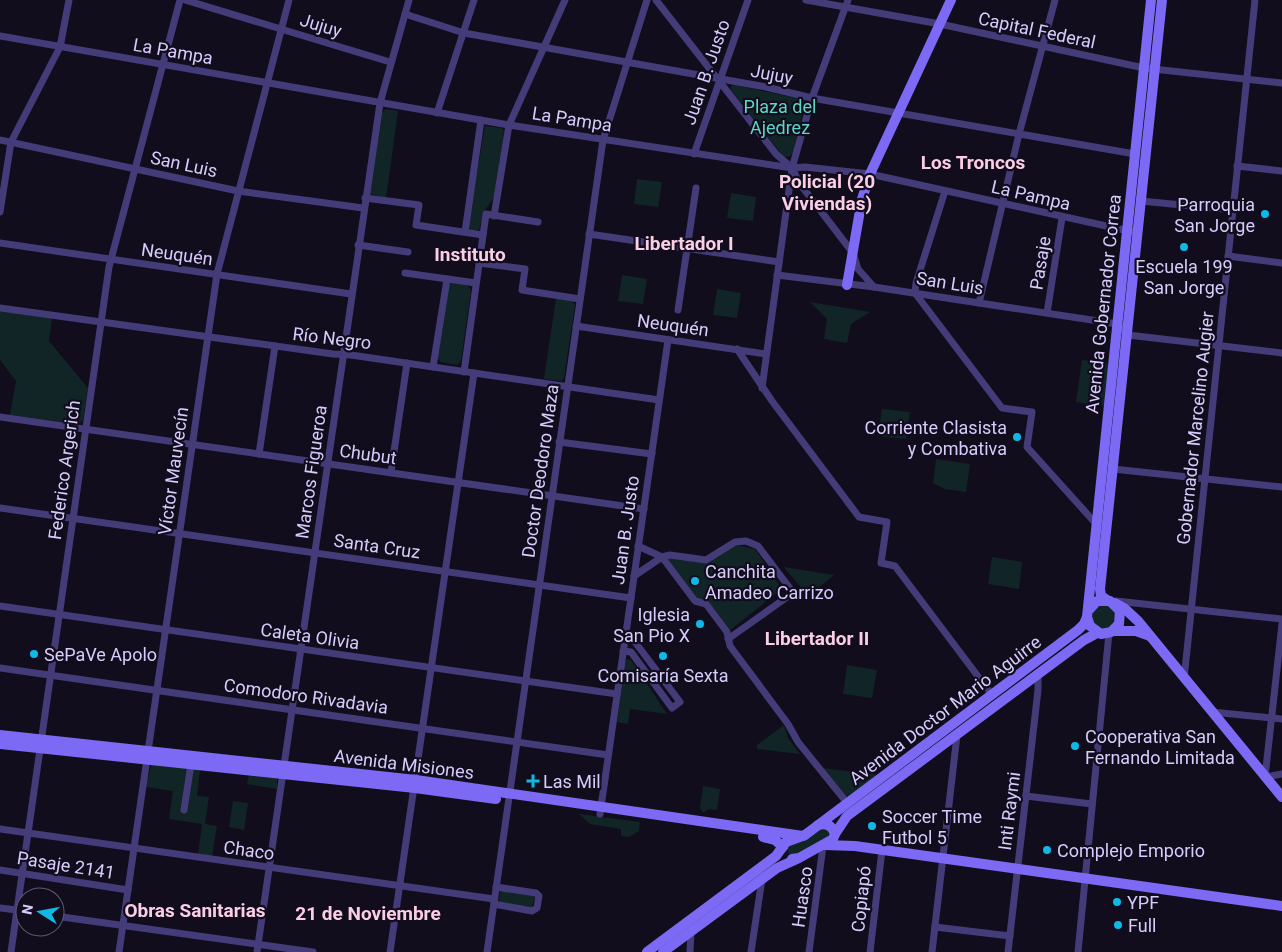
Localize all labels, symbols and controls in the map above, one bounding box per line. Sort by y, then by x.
street label: Capital Federal [976,7,1098,53]
street label: Jujuy [298,9,345,41]
street label: Juan B. Justo [678,17,734,127]
street label: La Pampa [131,34,215,68]
street label: Jujuy [749,60,795,88]
park label: Plaza del Ajedrez [744,96,816,138]
street label: La Pampa [531,102,613,136]
street label: San Luis [149,147,219,181]
district label: Los Troncos [921,151,1026,174]
district label: Policial (20 Viviendas) [779,170,875,215]
street label: La Pampa [989,176,1073,214]
street label: Avenida Gobernador Correa [1081,193,1125,415]
place label: Parroquia San Jorge [1174,194,1255,236]
marker: Parroquia San Jorge [1259,208,1271,220]
district label: Libertador I [635,232,733,255]
street label: Pasaje [1025,235,1055,291]
street label: Neuquén [140,239,214,269]
marker: Escuela 199 San Jorge [1178,241,1190,253]
district label: Instituto [434,243,506,266]
place label: Escuela 199 San Jorge [1135,256,1233,298]
street label: San Luis [915,267,985,299]
street label: Neuquén [636,310,710,340]
street label: Gobernador Marcelino Augier [1172,310,1218,546]
street label: Río Negro [292,323,372,353]
street label: Doctor Deodoro Maza [517,383,563,559]
street label: Federico Argerich [44,399,84,541]
street label: Marcos Figueroa [291,404,331,540]
street label: Víctor Mauvecín [154,406,192,536]
place label: Corriente Clasista y Combativa [865,417,1007,459]
marker: Corriente Clasista y Combativa [1011,431,1023,443]
street label: Chubut [338,440,398,468]
street label: Juan B. Justo [607,474,643,586]
street label: Santa Cruz [332,530,422,562]
place label: Canchita Amadeo Carrizo [705,561,834,603]
marker: Canchita Amadeo Carrizo [689,575,701,587]
place label: Iglesia San Pio X [613,604,690,646]
marker: Iglesia San Pio X [694,618,706,630]
street label: Caleta Olivia [259,619,361,653]
district label: Libertador II [765,627,869,650]
street label: Avenida Doctor Mario Aguirre [845,631,1045,789]
place label: SePaVe Apolo [44,644,157,665]
marker: SePaVe Apolo [28,648,40,660]
marker: Comisaría Sexta [657,650,669,662]
place label: Comisaría Sexta [598,665,728,686]
street label: Comodoro Rivadavia [223,674,389,718]
place label: Cooperativa San Fernando Limitada [1085,726,1235,768]
marker: Cooperativa San Fernando Limitada [1069,740,1081,752]
street label: Avenida Misiones [333,745,475,783]
place label: Las Mil [543,771,601,792]
street label: Inti Raymi [994,771,1024,851]
marker: Las Mil [527,775,539,787]
place label: Soccer Time Futbol 5 [882,806,982,848]
marker: Soccer Time Futbol 5 [866,820,878,832]
street label: Chaco [222,836,276,864]
place label: Complejo Emporio [1057,840,1205,861]
marker: Complejo Emporio [1041,844,1053,856]
street label: Pasaje 2141 [16,847,116,883]
street label: Huasco [787,865,817,929]
street label: Copiapó [847,865,875,933]
north arrow [15,887,65,937]
place label: YPF [1127,892,1159,913]
marker: YPF [1111,896,1123,908]
district label: Obras Sanitarias [124,899,266,922]
district label: 21 de Noviembre [295,902,441,925]
text: N [18,903,36,916]
place label: Full [1128,915,1156,936]
marker: Full [1112,919,1124,931]

